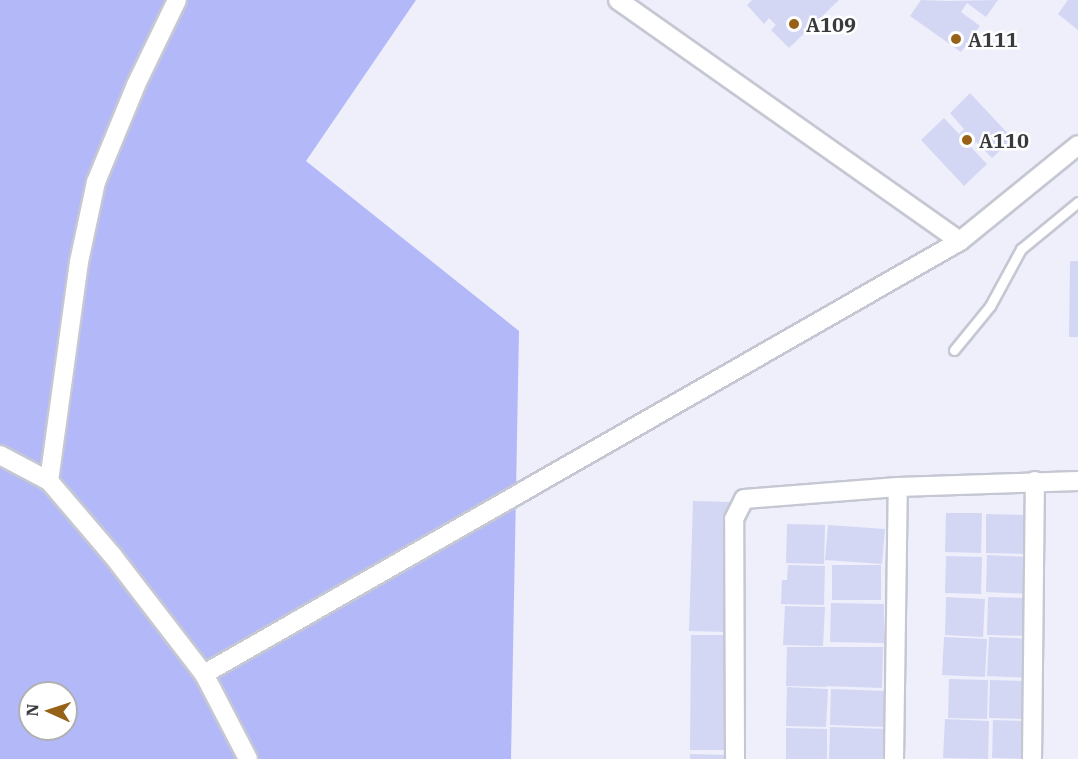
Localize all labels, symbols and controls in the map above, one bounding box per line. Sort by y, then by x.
place label: A109 [806,12,856,36]
marker: A109 [787,17,801,31]
place label: A111 [968,27,1018,51]
marker: A111 [949,32,963,46]
place label: A110 [979,128,1029,152]
marker: A110 [960,133,974,147]
north arrow [18,681,78,741]
text: N [22,703,42,717]

